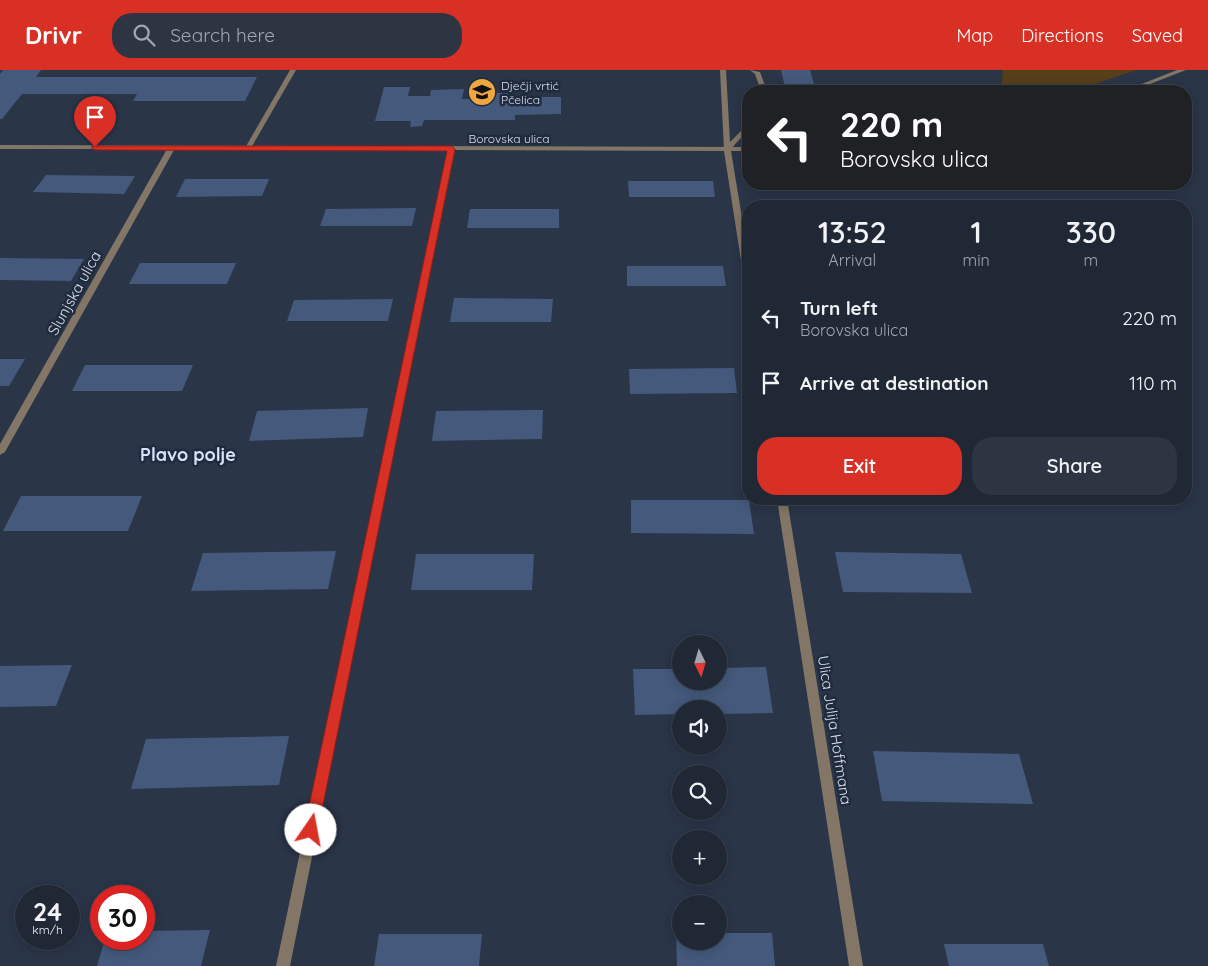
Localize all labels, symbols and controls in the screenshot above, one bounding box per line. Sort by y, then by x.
search box [112,13,462,58]
text: Drivr [25,20,82,50]
icon: search [130,21,158,49]
text: Search here [170,23,275,47]
text: Map [956,24,993,47]
text: Directions [1021,24,1104,47]
text: Saved [1132,24,1183,47]
school or university icon: Dječji vrtić Pčelica [467,77,497,107]
place label: Dječji vrtić Pčelica [501,78,559,107]
pin [74,96,116,147]
text: 220 m [840,102,943,146]
icon: arrive [81,103,109,131]
icon: left [757,105,822,170]
street label: Borovska ulica [468,131,550,146]
text: Borovska ulica [840,145,989,173]
text: 13:52 [818,213,887,251]
text: 1 [970,213,982,251]
text: 330 [1066,213,1116,251]
street label: Slunjska ulica [43,248,105,338]
text: Arrival [828,250,876,270]
text: min [963,250,990,270]
text: m [1084,250,1098,270]
text: Turn left [800,296,878,320]
icon: left [757,304,785,332]
text: 220 m [1122,306,1177,330]
text: Borovska ulica [800,320,908,340]
icon: arrive [757,369,785,397]
text: Arrive at destination [800,371,989,395]
text: 110 m [1129,371,1177,395]
button: Exit [757,437,962,495]
button: Share [972,437,1177,495]
district label: Plavo polje [140,443,236,466]
north arrow [672,635,728,690]
map controls [672,635,727,950]
street label: Ulica Julija Hoffmana [814,654,856,806]
button: sound [672,700,727,755]
button: search [672,765,727,820]
position arrow [284,803,336,855]
button: + [672,830,727,885]
speed limit sign: 30 [90,885,155,950]
button: − [672,895,727,950]
text: 24 [33,896,62,927]
text: km/h [32,922,63,937]

